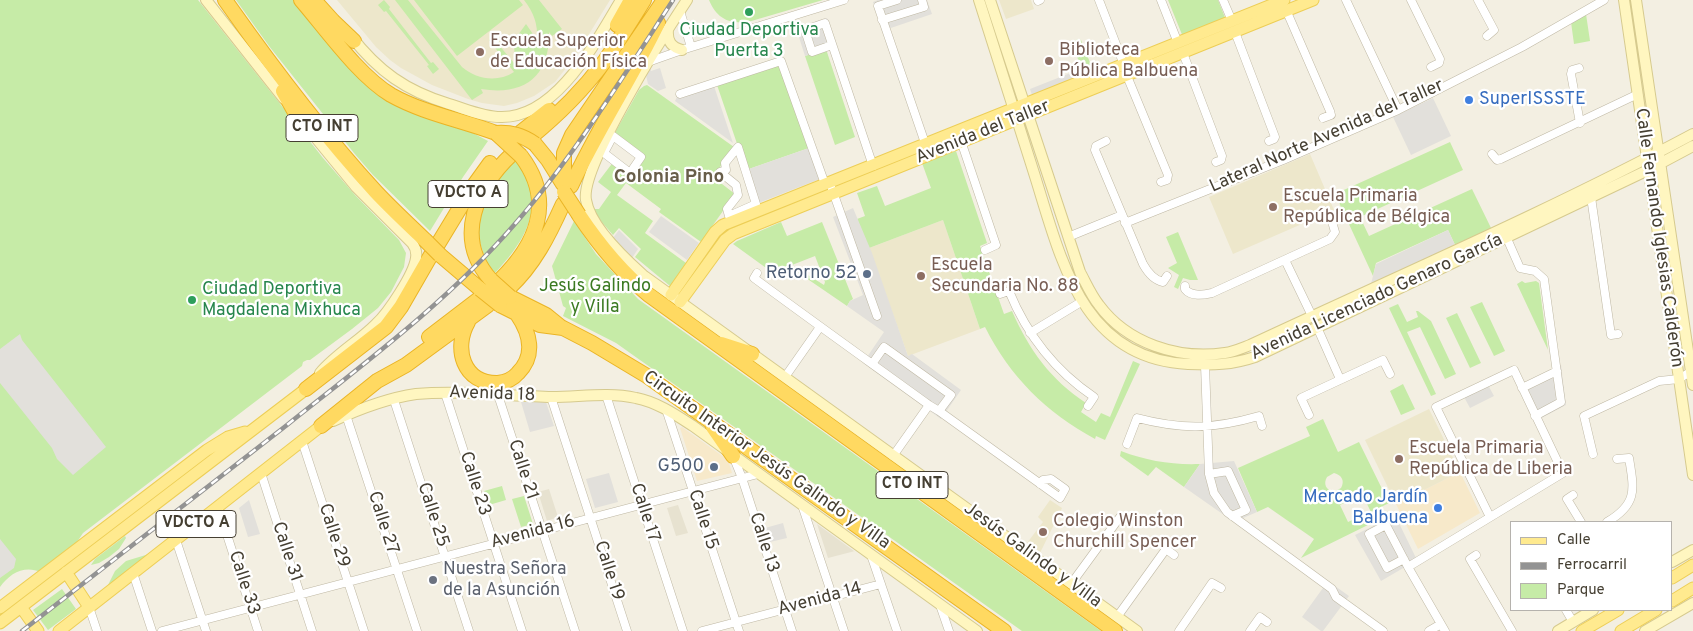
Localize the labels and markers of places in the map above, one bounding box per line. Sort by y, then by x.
marker: Ciudad Deportiva Puerta 3 [743,6,755,18]
place label: Ciudad Deportiva Puerta 3 [679,20,819,62]
place label: Escuela Superior de Educación Física [490,31,647,74]
place label: Biblioteca Pública Balbuena [1059,40,1198,82]
marker: Escuela Superior de Educación Física [474,46,486,58]
marker: Biblioteca Pública Balbuena [1043,55,1055,67]
place label: SuperISSSTE [1479,89,1586,111]
marker: SuperISSSTE [1463,94,1475,106]
place label: Escuela Primaria República de Bélgica [1283,186,1450,228]
marker: Escuela Primaria República de Bélgica [1267,201,1279,213]
place label: Escuela Secundaria No. 88 [931,255,1079,298]
place label: Retorno 52 [766,263,857,285]
marker: Retorno 52 [861,268,873,280]
marker: Escuela Secundaria No. 88 [915,270,927,282]
place label: Ciudad Deportiva Magdalena Mixhuca [202,279,361,322]
marker: Ciudad Deportiva Magdalena Mixhuca [186,294,198,306]
place label: Escuela Primaria República de Liberia [1409,438,1572,480]
marker: Escuela Primaria República de Liberia [1393,453,1405,465]
place label: G500 [658,456,704,478]
marker: G500 [708,461,720,473]
place label: Mercado Jardín Balbuena [1303,487,1428,530]
marker: Mercado Jardín Balbuena [1432,502,1444,514]
place label: Colegio Winston Churchill Spencer [1053,511,1196,554]
marker: Colegio Winston Churchill Spencer [1037,526,1049,538]
place label: Nuestra Señora de la Asunción [443,559,566,602]
marker: Nuestra Señora de la Asunción [427,574,439,586]

